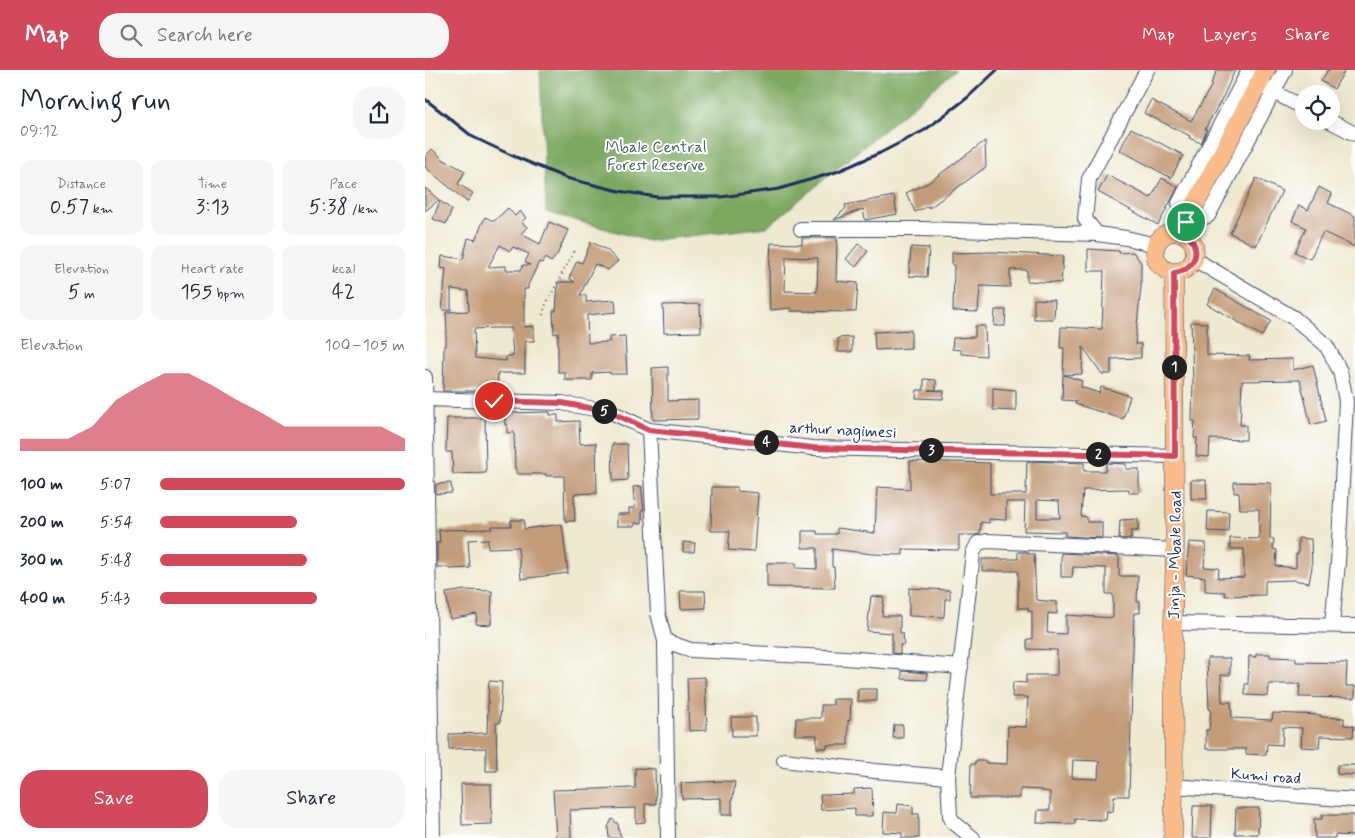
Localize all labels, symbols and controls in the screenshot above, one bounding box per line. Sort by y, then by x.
search box [99,13,449,58]
text: Map [25,20,69,51]
icon: search [117,21,145,49]
text: Search here [157,23,253,48]
text: Map [1142,23,1175,47]
text: Layers [1203,23,1257,47]
text: Share [1285,23,1330,47]
text: Morning run [20,83,171,120]
map controls [1295,85,1340,130]
button: locate [1295,85,1340,130]
button: share [353,87,405,139]
text: 09:12 [20,121,58,142]
park label: Mbale Central Forest Reserve [605,137,707,176]
text: Distance [57,175,106,193]
text: Time [198,175,227,193]
text: Pace [330,175,357,193]
text: 0.57 [50,193,89,221]
text: 3:13 [196,193,229,221]
text: 5:38 [309,193,348,221]
text: km [89,200,113,218]
text: /km [348,200,378,218]
pin [1165,201,1207,243]
icon: arrive [1172,208,1200,236]
text: Elevation [54,260,109,278]
text: Heart rate [181,260,244,278]
text: kcal [332,260,355,278]
text: 5 [68,278,80,306]
text: 155 [180,278,213,306]
text: 42 [332,278,355,306]
text: m [80,285,95,303]
text: bpm [213,285,245,303]
text: Elevation [20,335,83,356]
text: 100–105 m [325,335,405,356]
pin: 1 [1161,354,1187,380]
text: 1 [1171,358,1178,376]
pin [473,380,515,422]
icon: check [480,387,508,415]
pin: 5 [591,398,617,424]
text: 5 [600,402,609,420]
street label: arthur nagimesi [789,417,897,445]
pin: 4 [753,430,779,454]
text: 4 [762,433,771,451]
pin: 3 [919,438,943,462]
text: 3 [928,441,935,459]
pin: 2 [1085,442,1111,466]
text: 2 [1095,445,1102,463]
text: 100 m [20,474,63,495]
text: 5:07 [100,474,131,495]
street label: Jinja - Mbale Road [1164,490,1187,620]
text: 200 m [20,512,64,533]
text: 5:54 [100,512,133,533]
text: 300 m [20,550,63,571]
text: 5:48 [100,550,132,571]
text: 400 m [20,588,65,609]
text: 5:43 [100,588,130,609]
street label: Kumi road [1230,764,1302,789]
button: Save [20,770,208,828]
button: Share [218,770,405,828]

